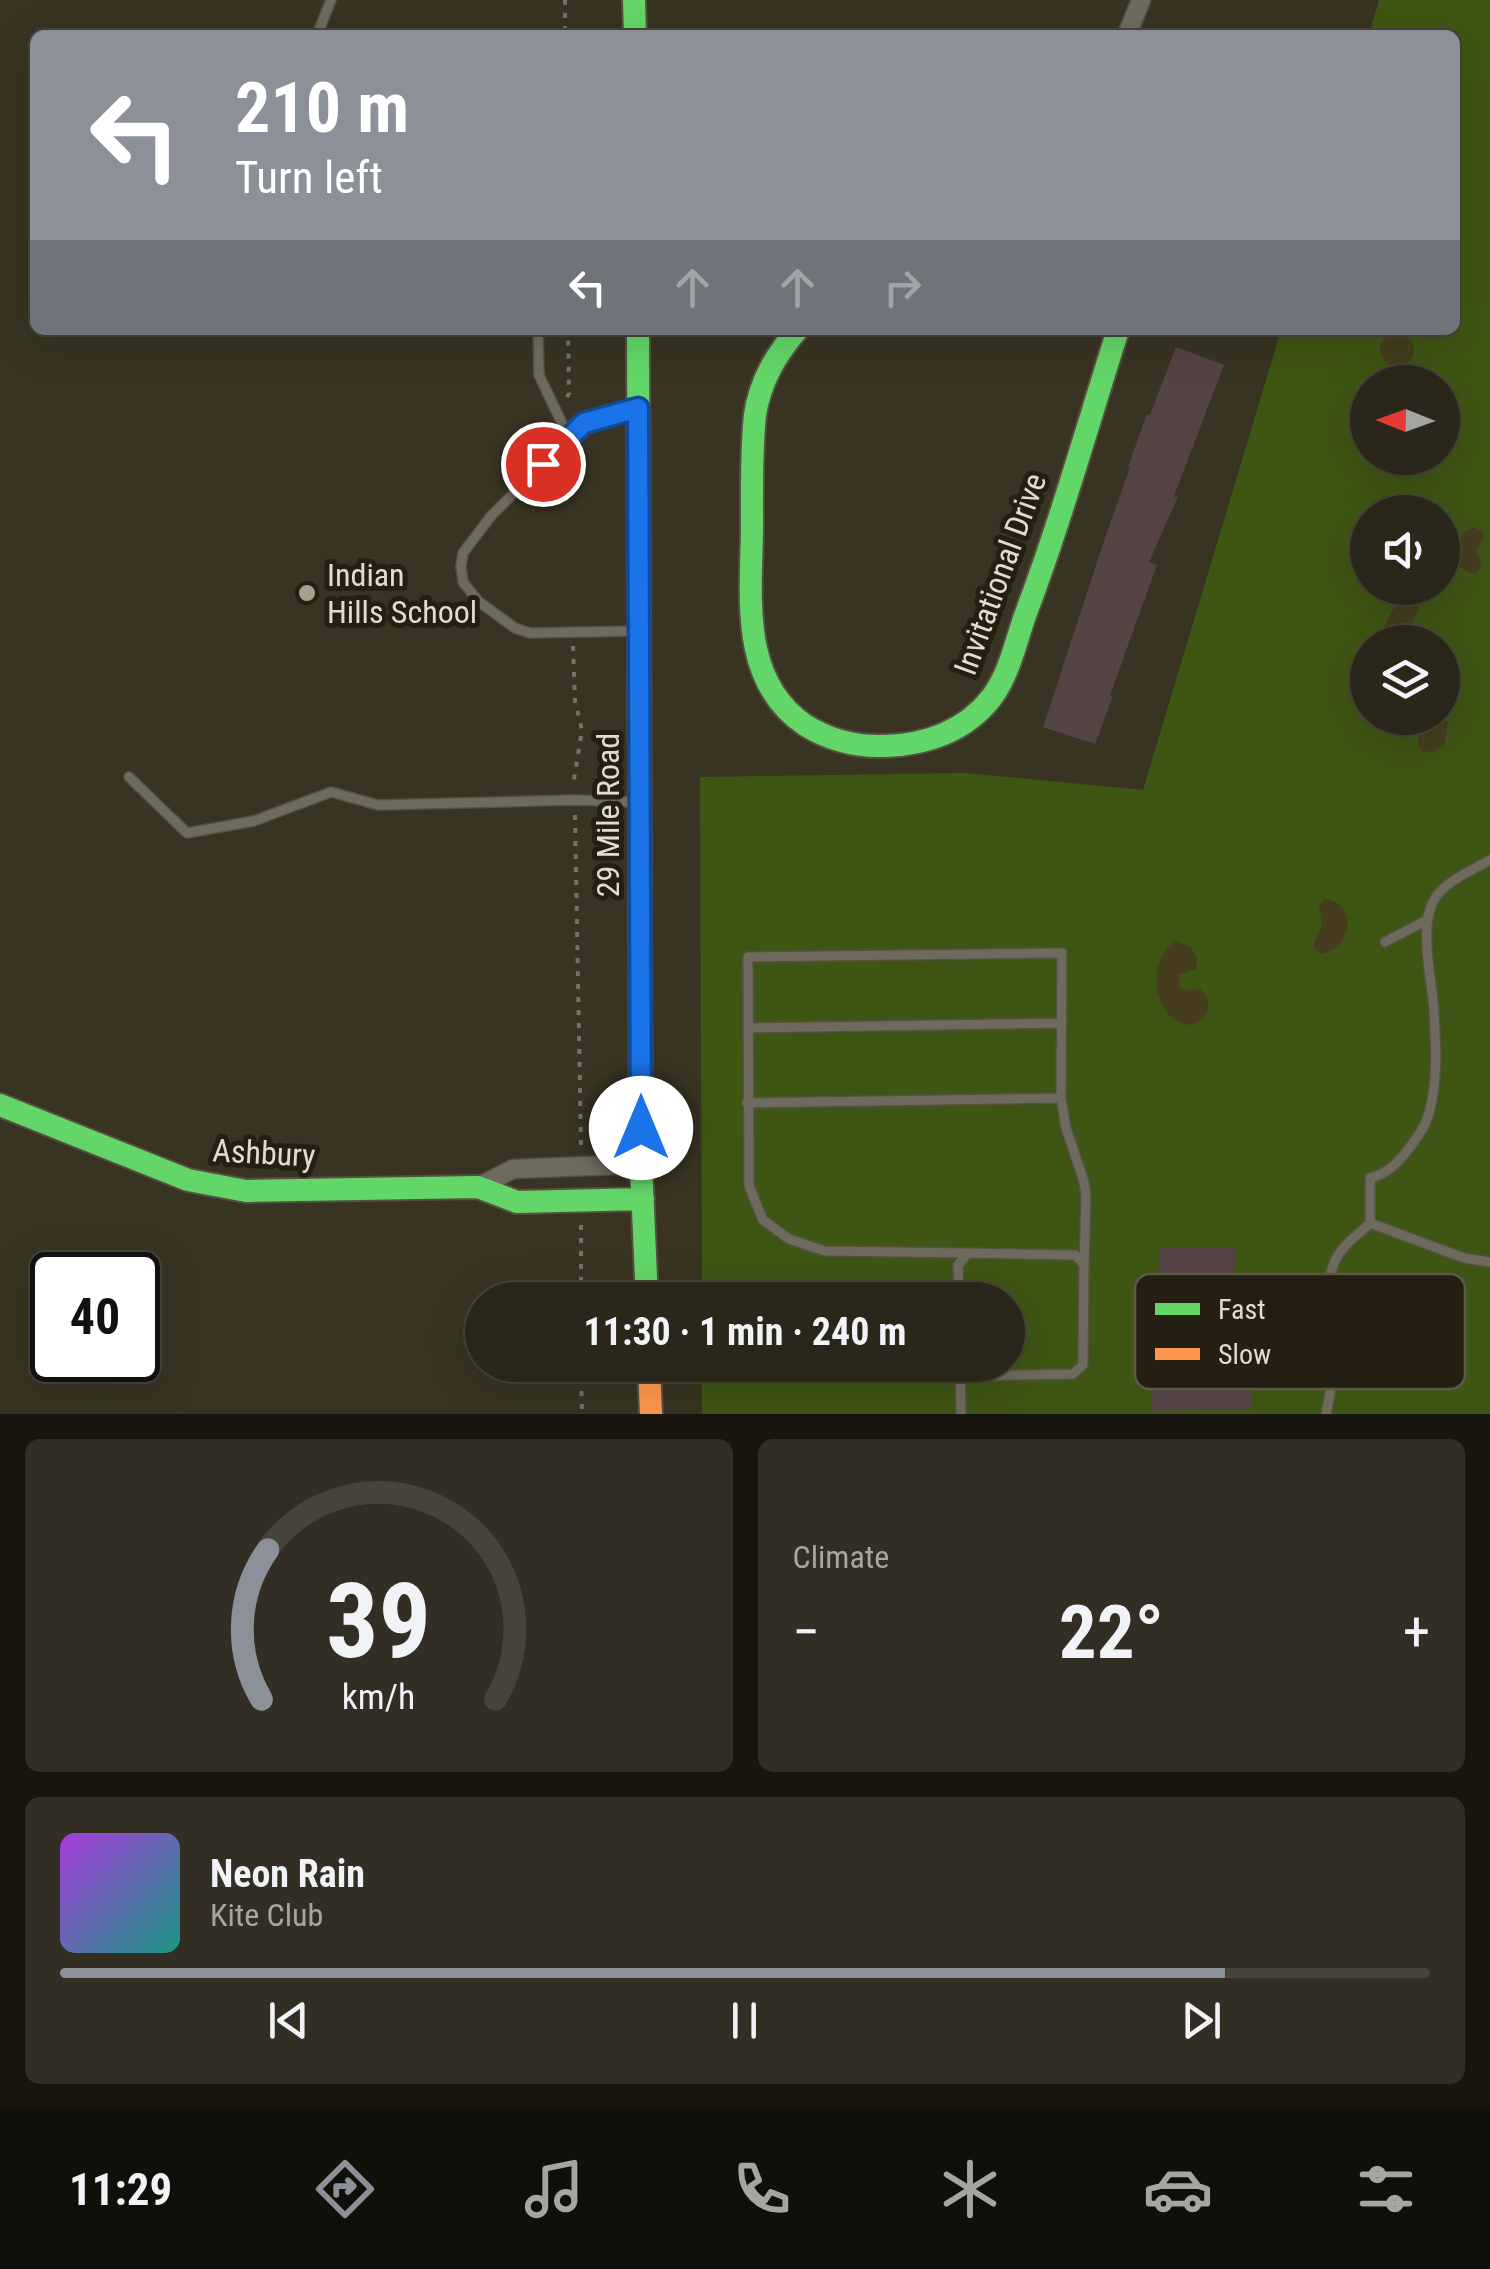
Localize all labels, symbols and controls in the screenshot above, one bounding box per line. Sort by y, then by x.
text: 210 m [235,67,409,149]
icon: left [70,70,200,200]
text: Turn left [235,151,383,204]
icon: left [560,260,615,315]
icon: ahead [665,260,720,315]
icon: ahead [770,260,825,315]
icon: right [875,260,930,315]
north arrow [1350,365,1460,475]
map controls [1350,365,1460,735]
pin [501,422,586,507]
icon: arrive [516,437,571,492]
street label: Invitational Drive [946,468,1054,680]
button: sound [1350,495,1460,605]
place label: Indian Hills School [327,556,477,631]
marker: Indian Hills School [296,582,318,604]
button: layers [1350,625,1460,735]
street label: 29 Mile Road [589,733,627,897]
position arrow [589,1076,693,1180]
street label: Ashbury [212,1131,316,1175]
speed limit sign: 40 [30,1252,160,1382]
legend [1135,1274,1465,1389]
text: Fast [1218,1293,1265,1326]
text: 11:30 · 1 min · 240 m [584,1310,906,1354]
text: Slow [1218,1338,1271,1371]
text: Climate [793,1538,889,1576]
text: 39 [326,1561,431,1682]
text: 22° [1059,1588,1164,1676]
text: − [793,1600,820,1664]
text: + [1403,1600,1430,1664]
text: km/h [342,1676,416,1718]
text: Neon Rain [210,1852,365,1896]
text: Kite Club [210,1896,323,1934]
icon: previous [261,1993,316,2048]
icon: pause [717,1993,772,2048]
icon: next [1174,1993,1229,2048]
icon: directions [310,2154,380,2224]
icon: music [519,2154,589,2224]
icon: phone [727,2154,797,2224]
icon: climate [935,2154,1005,2224]
icon: car [1143,2154,1213,2224]
icon: filters [1351,2154,1421,2224]
text: 11:29 [69,2163,172,2216]

